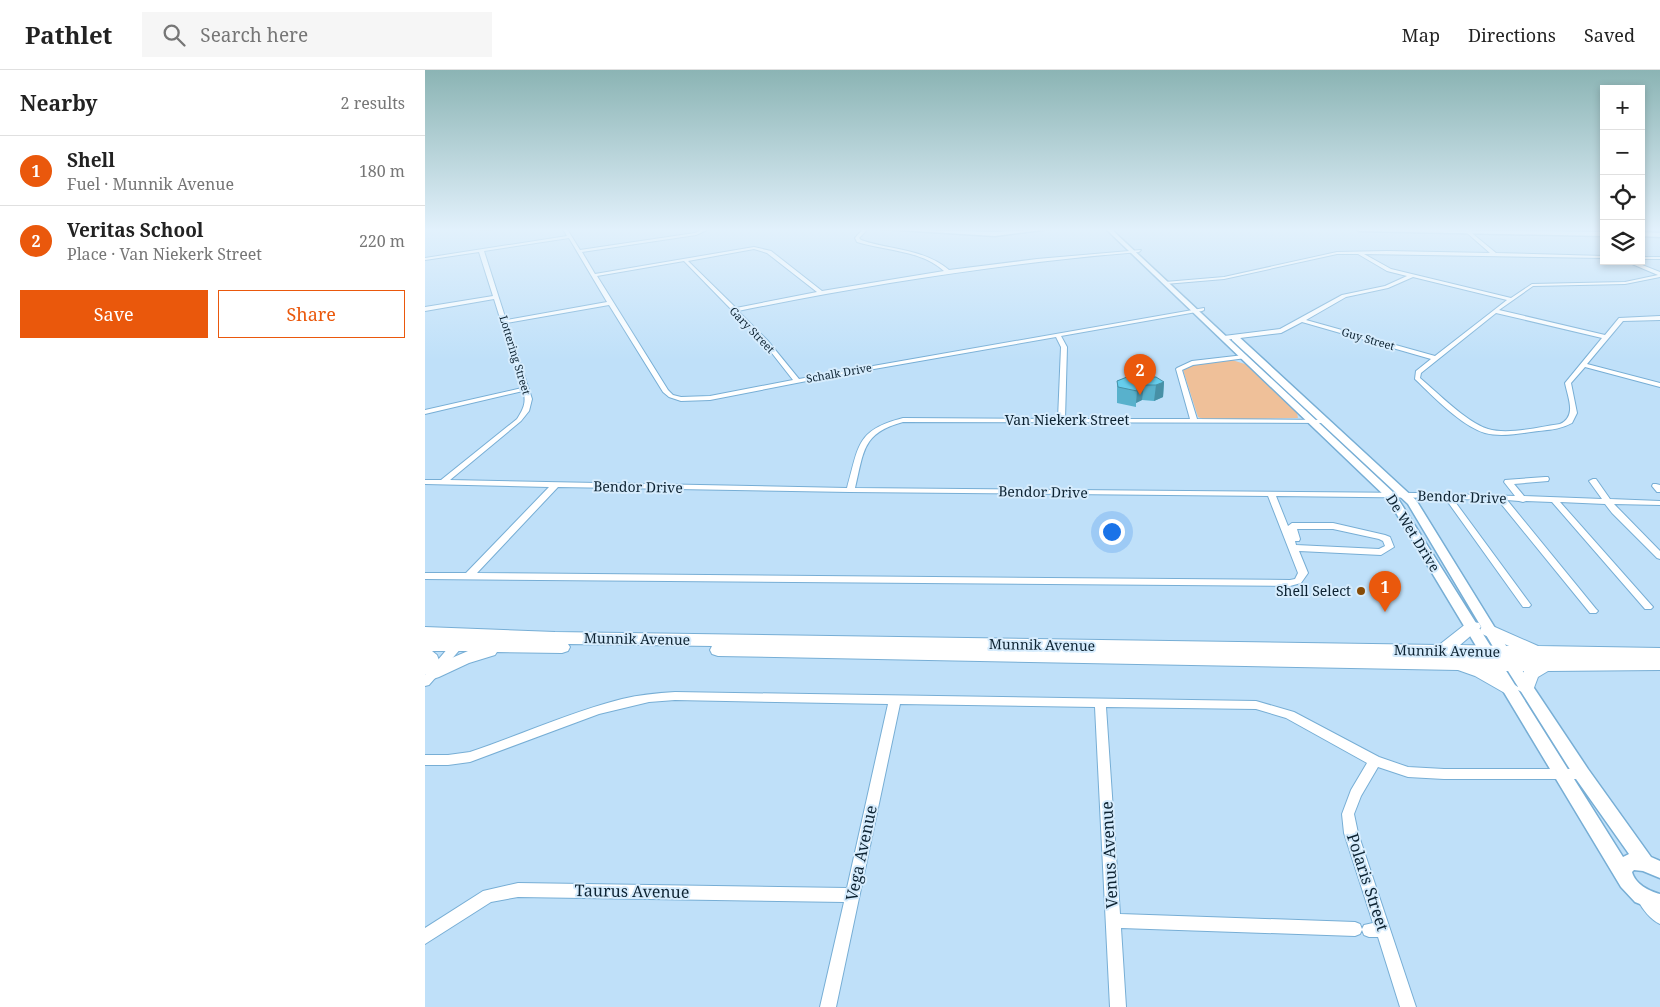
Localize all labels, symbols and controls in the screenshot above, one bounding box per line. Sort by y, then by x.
search box [142,12,492,57]
text: Pathlet [25,18,112,51]
icon: search [160,21,188,49]
text: Search here [200,22,308,48]
text: Map [1402,23,1440,47]
text: Directions [1468,23,1556,47]
text: Saved [1584,23,1635,47]
map controls [1600,85,1645,265]
button: + [1600,85,1645,130]
text: Nearby [20,89,98,117]
text: 2 results [341,92,405,114]
button: − [1600,130,1645,175]
text: Shell [67,147,115,173]
text: 1 [31,160,41,182]
text: 180 m [359,160,405,182]
text: Fuel · Munnik Avenue [67,173,234,195]
button: locate [1600,175,1645,220]
text: Veritas School [67,217,204,243]
button: layers [1600,220,1645,265]
text: 2 [31,230,41,252]
text: 220 m [359,230,405,252]
text: Place · Van Niekerk Street [67,243,262,265]
button: Save [20,290,208,338]
button: Share [218,290,405,338]
street label: Gary Street [726,303,778,356]
street label: Lottering Street [496,313,535,396]
street label: Guy Street [1340,324,1397,353]
pin: 2 [1124,354,1156,395]
street label: Schalk Drive [805,359,873,386]
street label: Van Niekerk Street [1005,410,1129,429]
street label: Bendor Drive [593,476,683,497]
street label: Bendor Drive [998,481,1088,502]
street label: Bendor Drive [1417,485,1507,508]
street label: De Wet Drive [1382,490,1445,575]
your location [1099,519,1125,545]
pin: 1 [1369,571,1401,612]
place label: Shell Select [1276,581,1351,600]
marker: Shell Select [1355,585,1367,597]
street label: Munnik Avenue [584,628,690,649]
street label: Munnik Avenue [989,634,1095,655]
street label: Munnik Avenue [1394,640,1500,661]
street label: Venus Avenue [1095,801,1123,909]
street label: Vega Avenue [840,803,882,903]
street label: Polaris Street [1342,830,1394,934]
street label: Taurus Avenue [574,879,690,903]

